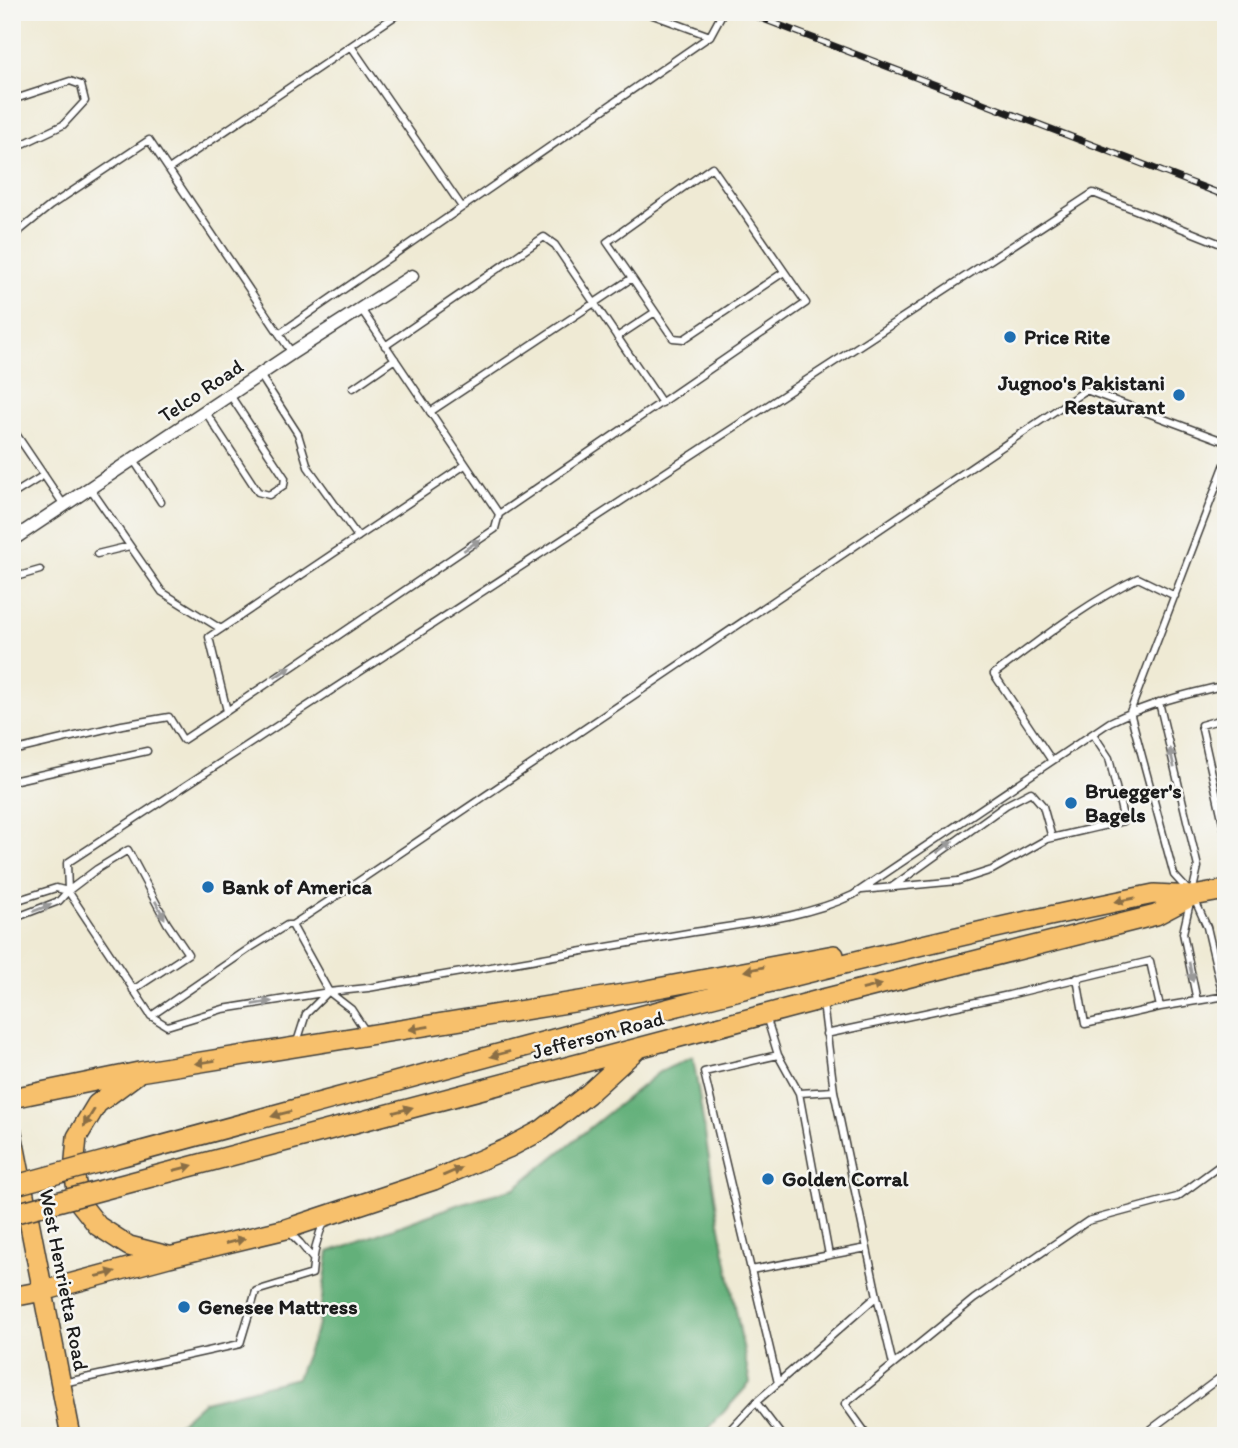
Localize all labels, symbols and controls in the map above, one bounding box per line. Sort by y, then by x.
place label: Price Rite [1024,324,1110,349]
marker: Price Rite [1002,329,1018,345]
street label: Telco Road [154,353,248,428]
place label: Jugnoo's Pakistani Restaurant [997,370,1165,419]
marker: Jugnoo's Pakistani Restaurant [1171,387,1187,403]
one-way arrow [463,538,481,552]
one-way arrow [274,666,293,679]
one-way arrow [1166,746,1177,768]
place label: Bruegger's Bagels [1085,778,1182,828]
marker: Bruegger's Bagels [1063,795,1079,811]
one-way arrow [936,841,954,855]
place label: Bank of America [222,874,373,899]
marker: Bank of America [200,879,216,895]
one-way arrow [1114,895,1136,906]
one-way arrow [154,900,166,920]
one-way arrow [32,902,53,913]
one-way arrow [1186,961,1197,983]
one-way arrow [743,964,765,975]
one-way arrow [861,981,883,992]
one-way arrow [251,997,273,1008]
street label: Jefferson Road [529,1005,667,1064]
one-way arrow [408,1023,430,1034]
one-way arrow [489,1050,510,1060]
one-way arrow [194,1057,216,1068]
one-way arrow [392,1104,414,1115]
one-way arrow [82,1108,95,1127]
one-way arrow [270,1109,291,1119]
one-way arrow [172,1162,194,1173]
one-way arrow [442,1166,462,1178]
place label: Golden Corral [782,1166,909,1191]
marker: Golden Corral [760,1171,776,1187]
street label: West Henrietta Road [35,1187,95,1374]
one-way arrow [224,1235,246,1246]
one-way arrow [95,1268,117,1279]
place label: Genesee Mattress [198,1294,358,1319]
marker: Genesee Mattress [176,1299,192,1315]

